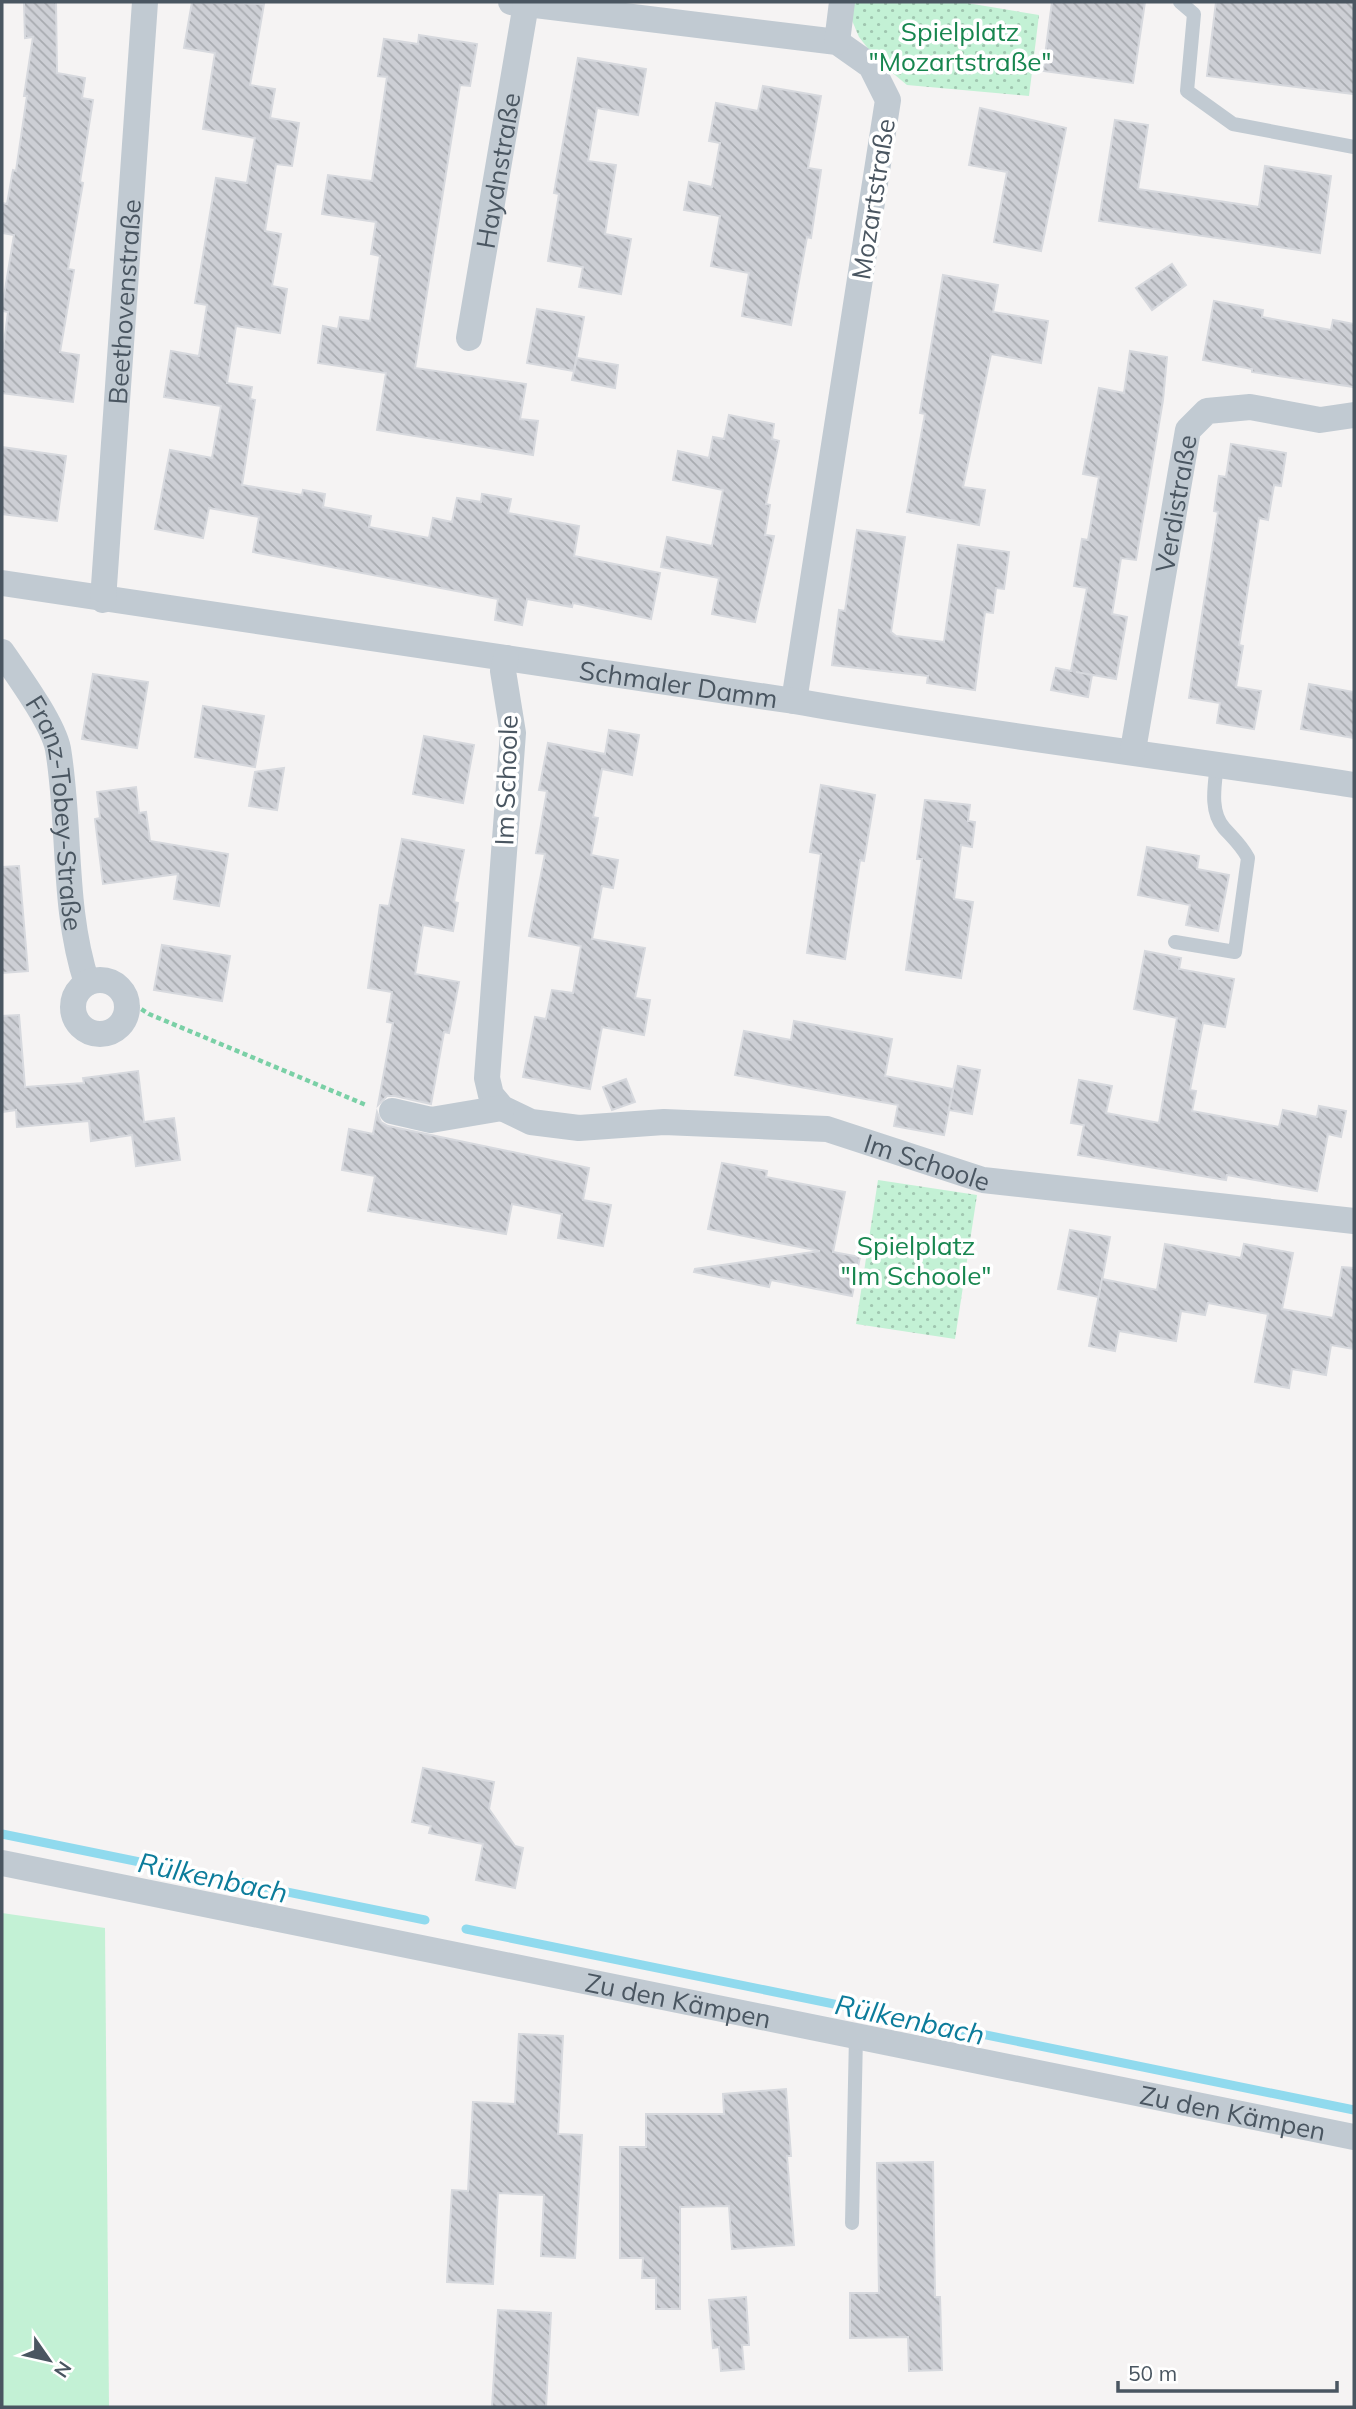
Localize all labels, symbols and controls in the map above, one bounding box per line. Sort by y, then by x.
park label: Spielplatz "Mozartstraße" [869,15,1051,78]
street label: Haydnstraße [468,90,527,251]
street label: Mozartstraße [844,116,902,282]
street label: Beethovenstraße [100,198,148,405]
street label: Verdistraße [1147,432,1203,575]
street label: Schmaler Damm [577,653,780,715]
street label: Franz-Tobey-Straße [19,689,91,933]
street label: Im Schoole [487,714,525,846]
street label: Im Schoole [860,1126,995,1198]
park label: Spielplatz "Im Schoole" [840,1229,992,1292]
water label: Rülkenbach [135,1844,291,1910]
street label: Zu den Kämpen [582,1965,774,2035]
water label: Rülkenbach [832,1986,988,2052]
street label: Zu den Kämpen [1137,2078,1329,2147]
north arrow [14,2325,84,2395]
scale bar [1118,2350,1337,2394]
text: N [49,2357,77,2382]
text: 50 m [1128,2360,1177,2386]

